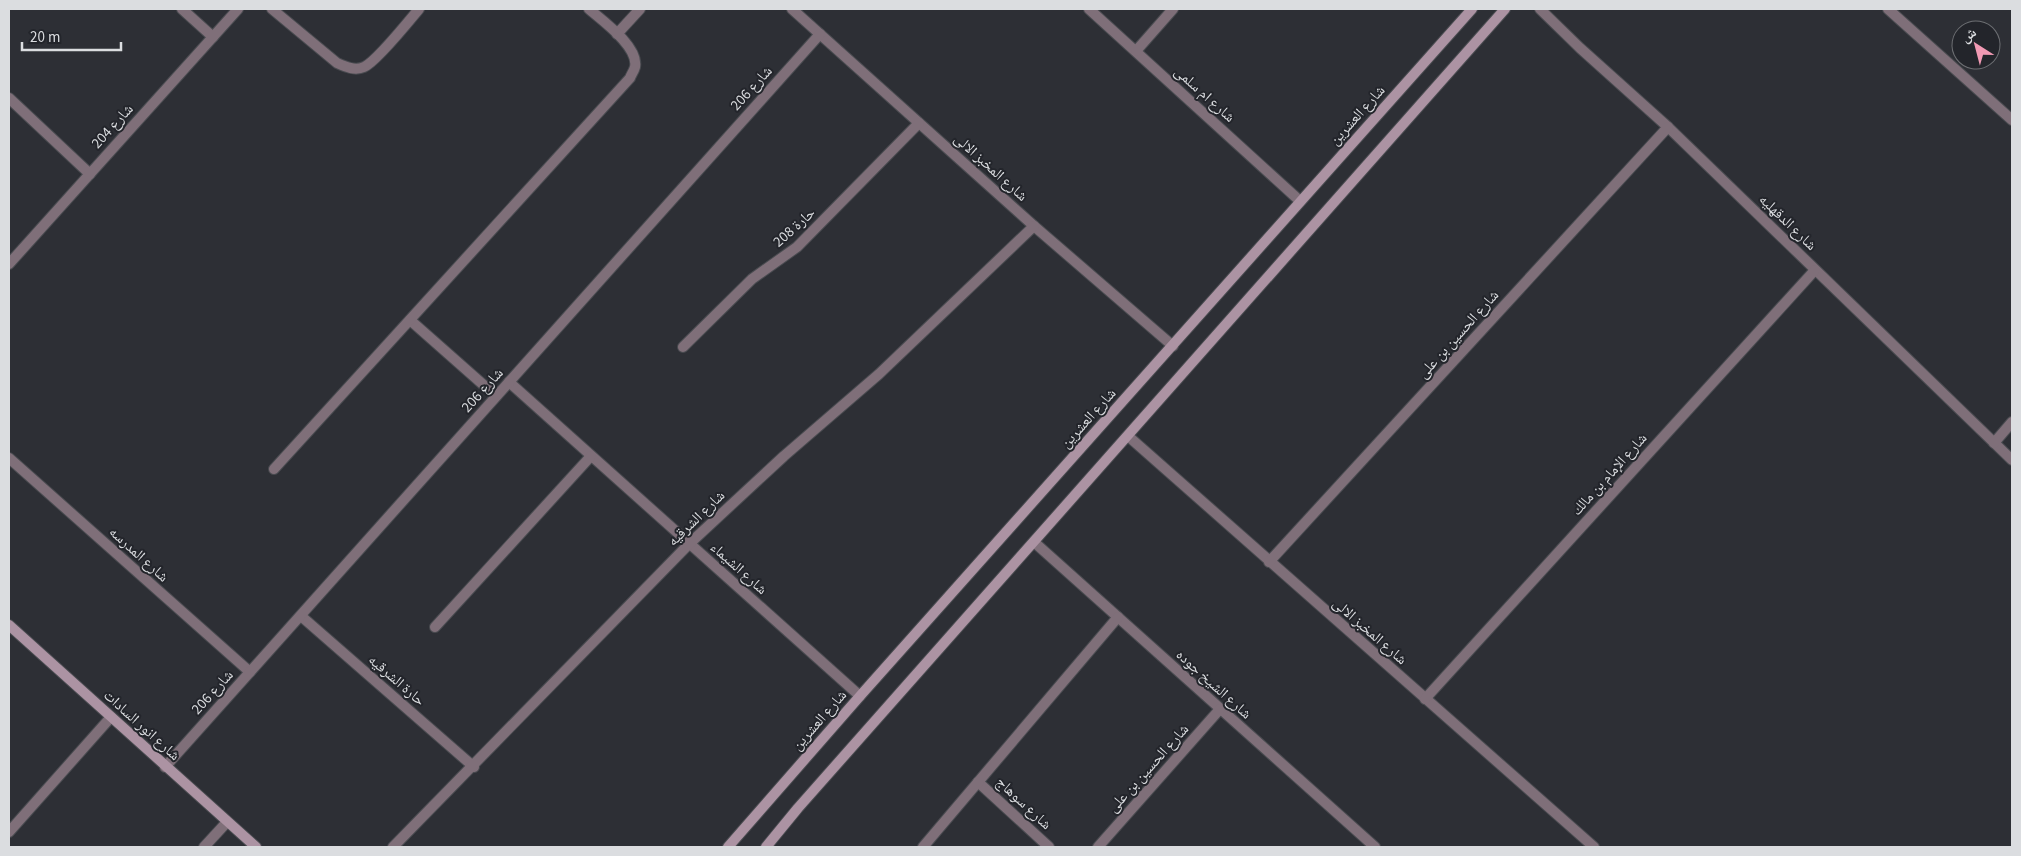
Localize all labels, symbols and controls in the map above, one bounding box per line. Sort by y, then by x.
scale bar [22,20,121,52]
north arrow [1951,20,2001,70]
text: ش [1957,23,1981,48]
text: 20 m [30,27,60,48]
street label: شارع 206 [726,61,777,115]
street label: شارع ام سلمى [1170,61,1240,128]
street label: شارع العشرين [1325,81,1390,150]
street label: شارع 204 [87,99,138,153]
street label: شارع المخبز الالى [949,129,1032,206]
street label: شارع الدقهليه [1754,189,1821,255]
street label: حارة 208 [768,202,821,252]
street label: شارع الحسين بن على [1413,285,1504,383]
street label: شارع 206 [457,363,508,417]
street label: شارع العشرين [1056,384,1121,453]
street label: شارع الإمام بن مالك [1567,428,1652,520]
street label: شارع الشرقيه [663,485,730,551]
street label: شارع المدرسه [104,522,173,587]
street label: شارع الشيماء [706,537,772,600]
street label: شارع المخبز الالى [1328,593,1412,670]
street label: شارع الشيخ جوده [1171,645,1256,724]
street label: حارة الشرقيه [364,650,430,711]
street label: شارع 206 [187,665,238,719]
street label: شارع انور السادات [99,685,185,766]
street label: شارع العشرين [787,685,852,755]
street label: شارع الحسين بن على [1103,719,1194,817]
street label: شارع سوهاج [991,772,1056,835]

